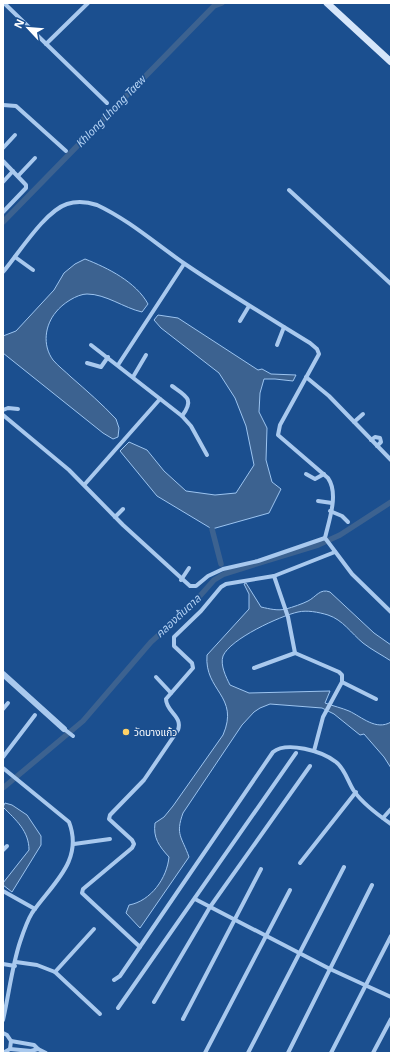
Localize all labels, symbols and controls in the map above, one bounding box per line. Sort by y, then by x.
north arrow [8,8,48,48]
text: N [10,16,27,31]
water label: Khlong Lhong Taew [72,71,150,150]
water label: คลองต้นตาล [152,590,204,640]
place label: วัดบางแก้ว [134,725,177,739]
marker: วัดบางแก้ว [121,727,131,737]

